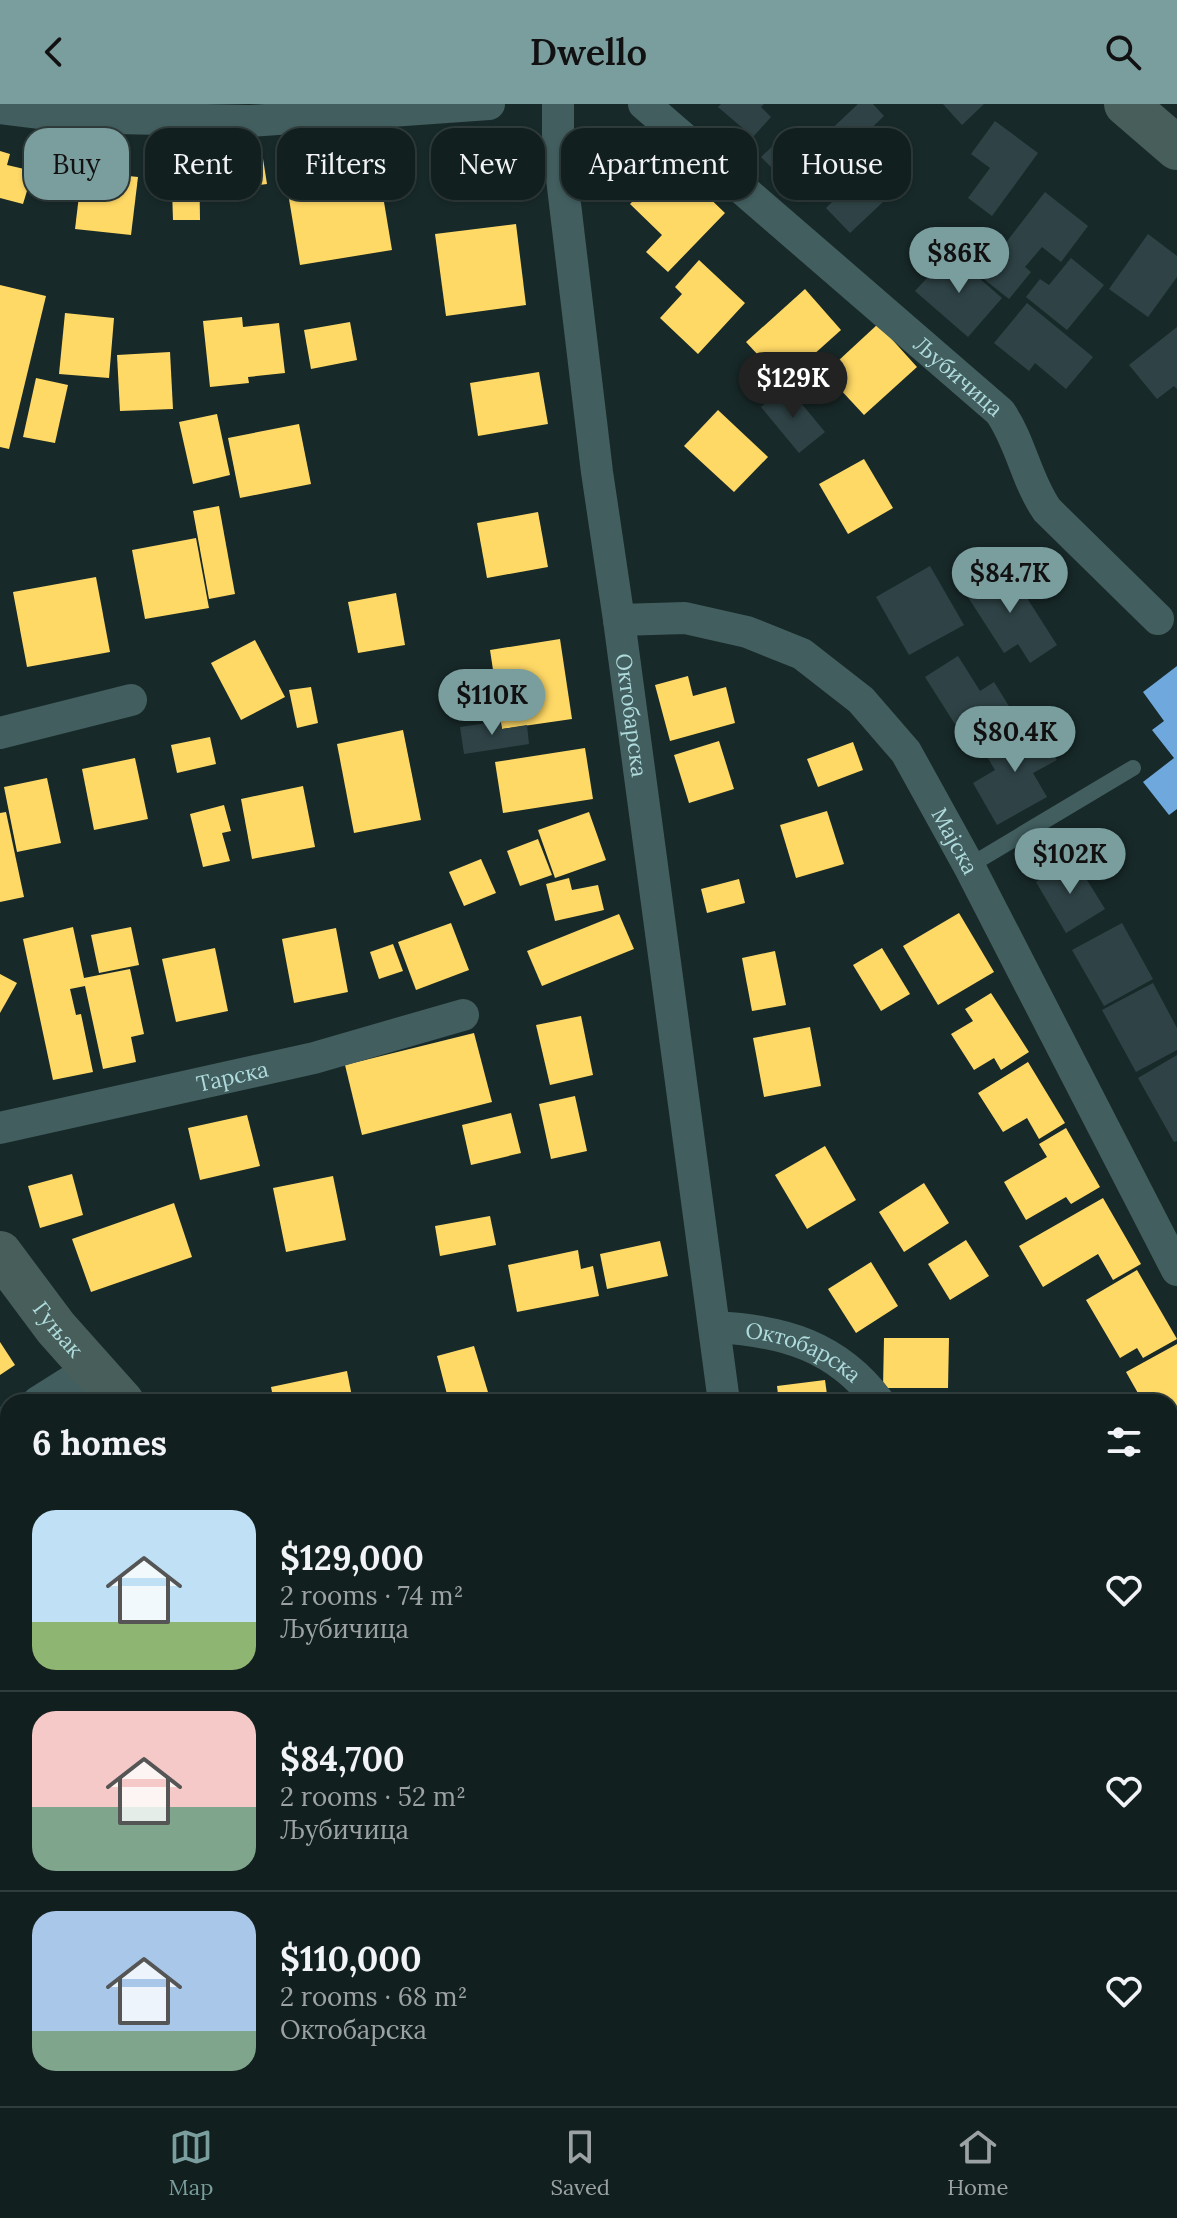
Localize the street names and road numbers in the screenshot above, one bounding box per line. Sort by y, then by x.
street label: Љубичица [908,330,1009,423]
street label: Октобарска [610,652,654,779]
street label: Мајска [925,803,985,879]
street label: Тарска [194,1055,271,1098]
street label: Гуњак [27,1296,90,1363]
street label: Октобарска [744,1316,867,1388]

